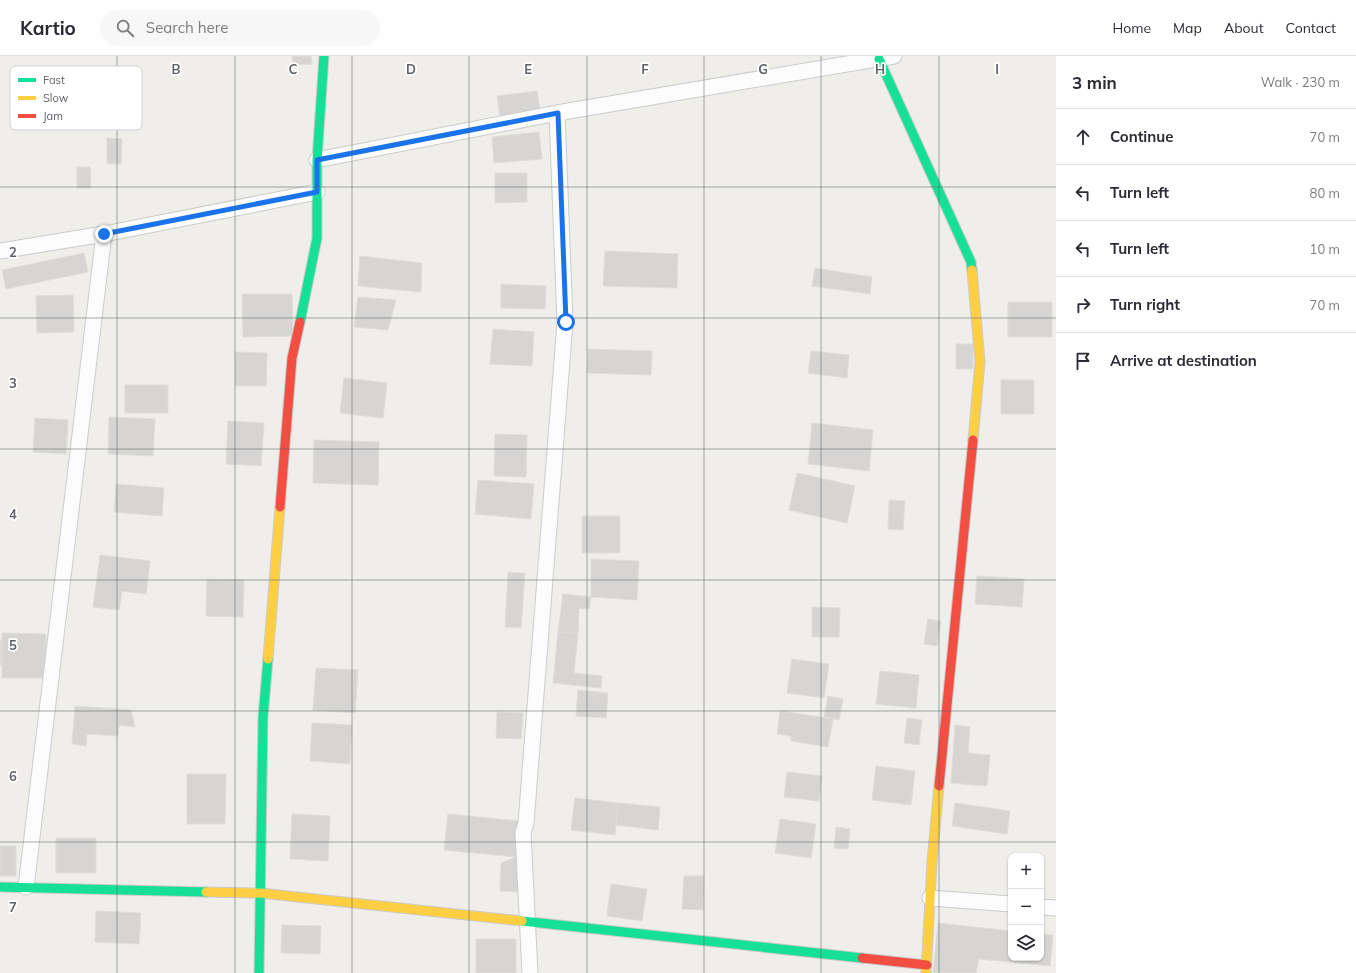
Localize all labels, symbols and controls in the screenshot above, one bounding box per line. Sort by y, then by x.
search box [100,10,380,46]
text: Kartio [20,16,76,40]
icon: search [114,17,136,39]
text: Search here [146,18,228,37]
text: Home [1112,19,1151,37]
text: Map [1173,19,1202,37]
text: About [1224,19,1264,37]
text: Contact [1286,19,1336,37]
text: B [172,61,181,77]
text: C [289,61,298,77]
text: D [406,61,416,77]
text: E [524,61,532,77]
text: F [641,61,649,77]
text: G [758,61,768,77]
text: H [875,61,885,77]
text: I [995,61,999,77]
legend [10,66,142,130]
text: 3 min [1072,72,1117,93]
text: Fast [43,73,65,87]
text: Walk · 230 m [1261,74,1340,90]
text: Slow [43,91,69,105]
text: Jam [43,109,63,123]
icon: ahead [1072,126,1094,148]
text: Continue [1110,127,1173,146]
text: 70 m [1310,129,1340,145]
icon: left [1072,182,1094,204]
text: Turn left [1110,183,1169,202]
text: 80 m [1310,185,1340,201]
route end [95,225,113,243]
icon: left [1072,238,1094,260]
text: Turn left [1110,239,1169,258]
text: 10 m [1310,241,1340,257]
text: 2 [9,244,17,260]
icon: right [1072,294,1094,316]
text: Turn right [1110,295,1180,314]
text: 70 m [1310,297,1340,313]
route start [557,313,575,331]
icon: arrive [1072,350,1094,372]
text: Arrive at destination [1110,351,1257,370]
text: 3 [9,375,17,391]
text: 4 [9,506,17,522]
text: 5 [9,637,17,653]
text: 6 [9,768,17,784]
map controls [1008,853,1044,961]
button: + [1008,853,1044,889]
button: − [1008,889,1044,925]
text: 7 [9,899,17,915]
button: layers [1008,925,1044,961]

